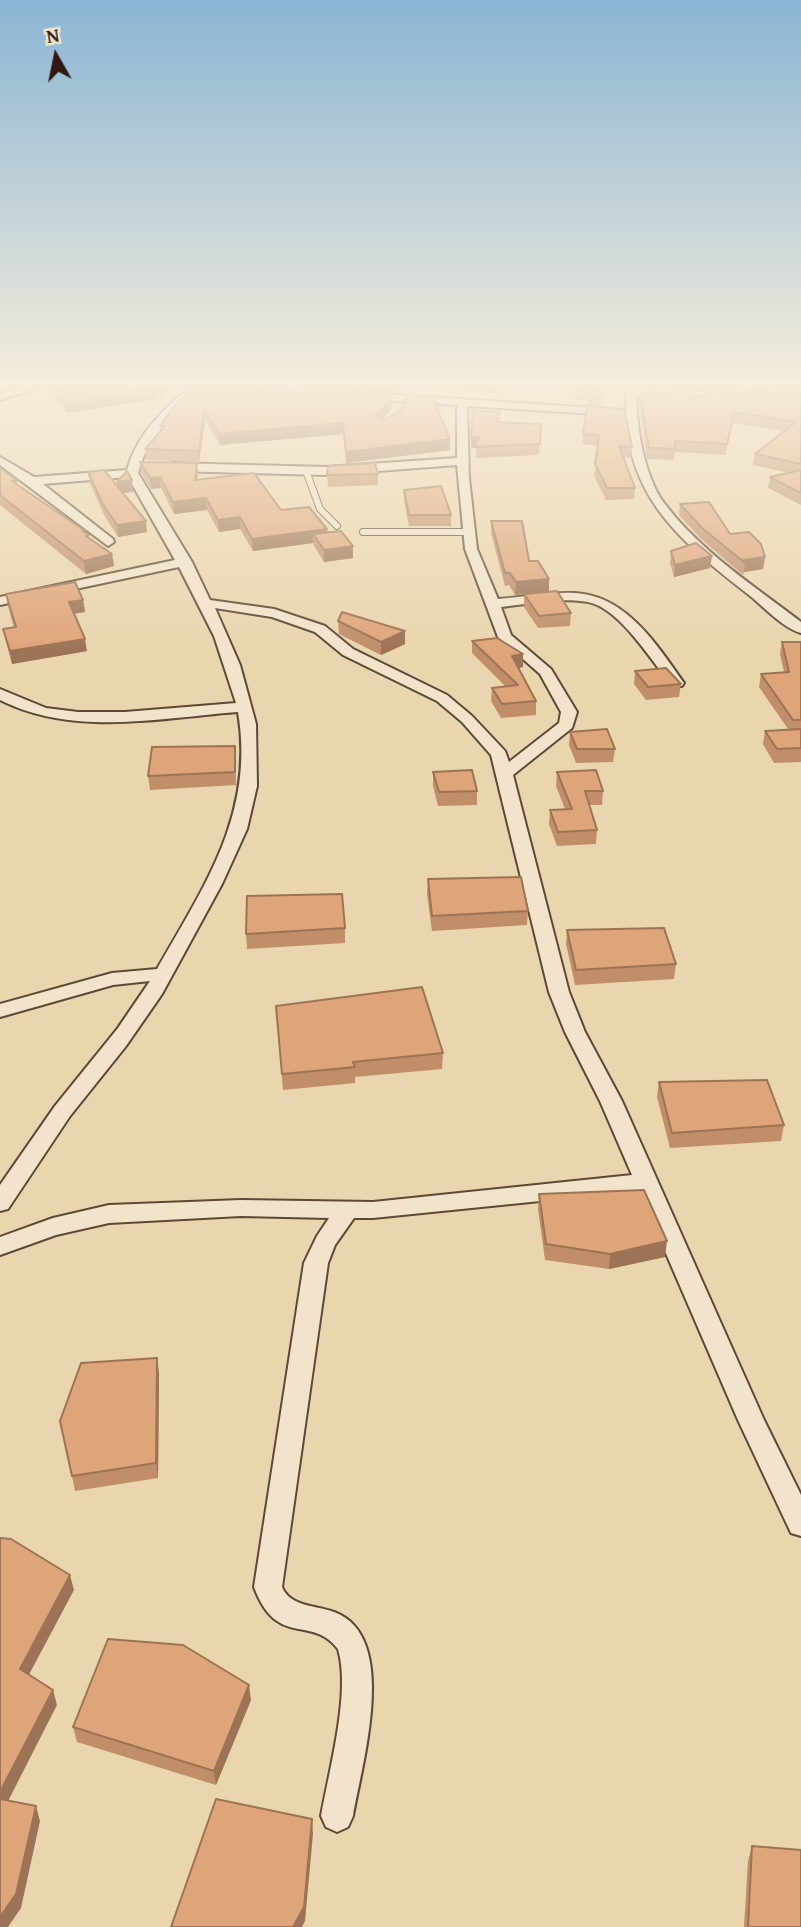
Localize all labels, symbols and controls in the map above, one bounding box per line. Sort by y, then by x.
text: N [44,20,61,50]
north arrow [21,21,91,91]

